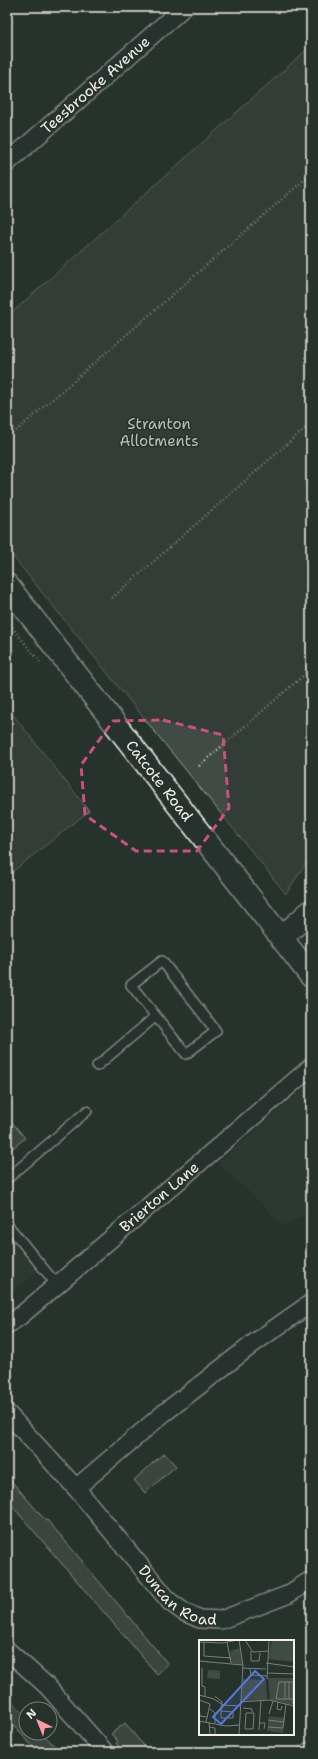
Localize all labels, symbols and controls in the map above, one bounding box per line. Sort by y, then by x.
street label: Teesbrooke Avenue [37,32,154,138]
park label: Stranton Allotments [119,414,199,451]
street label: Catcote Road [121,736,197,826]
street label: Brierton Lane [115,1157,203,1237]
street label: Duncan Road [134,1561,218,1630]
inset map [199,1640,294,1735]
north arrow [18,1701,58,1741]
text: N [23,1705,40,1723]

